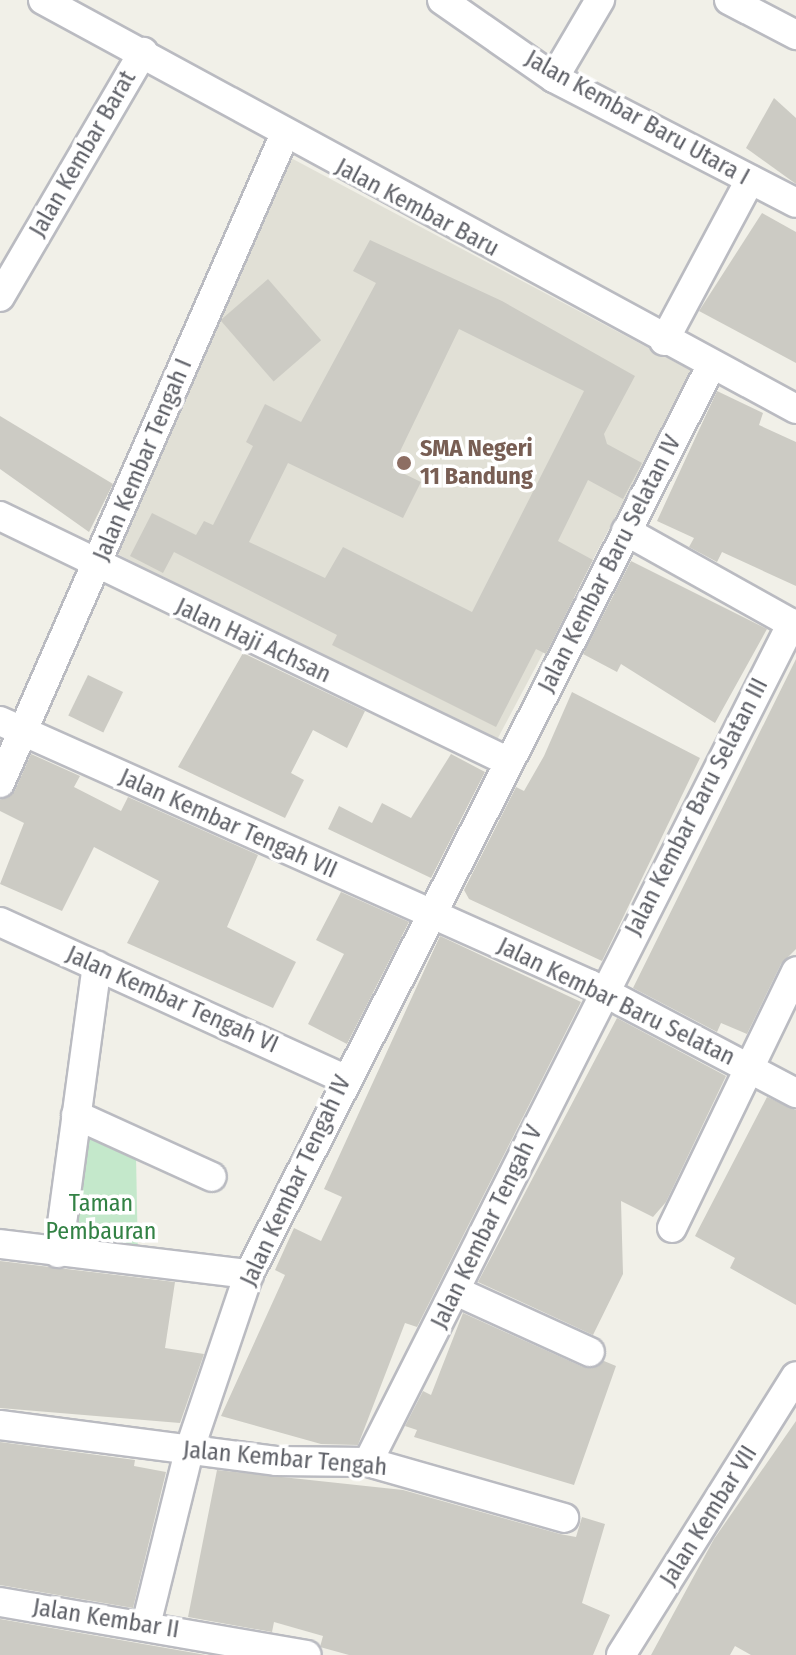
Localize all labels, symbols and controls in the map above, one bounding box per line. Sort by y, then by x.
street label: Jalan Kembar Baru Utara I [520,44,754,192]
street label: Jalan Kembar Barat [24,66,142,242]
street label: Jalan Kembar Baru [330,153,504,263]
street label: Jalan Kembar Tengah I [87,355,199,565]
street label: Jalan Kembar Baru Selatan IV [533,431,687,697]
place label: SMA Negeri 11 Bandung [420,435,533,491]
marker: SMA Negeri 11 Bandung [395,454,413,472]
street label: Jalan Haji Achsan [171,592,335,690]
street label: Jalan Kembar Baru Selatan III [619,673,775,941]
street label: Jalan Kembar Tengah VII [115,763,341,885]
street label: Jalan Kembar Baru Selatan [493,932,739,1072]
street label: Jalan Kembar Tengah VI [62,940,282,1060]
street label: Jalan Kembar Tengah IV [235,1071,357,1291]
street label: Jalan Kembar Tengah V [425,1121,549,1333]
park label: Taman Pembauran [45,1190,157,1246]
street label: Jalan Kembar Tengah [182,1436,388,1482]
street label: Jalan Kembar VII [654,1440,764,1592]
street label: Jalan Kembar II [31,1593,181,1645]

